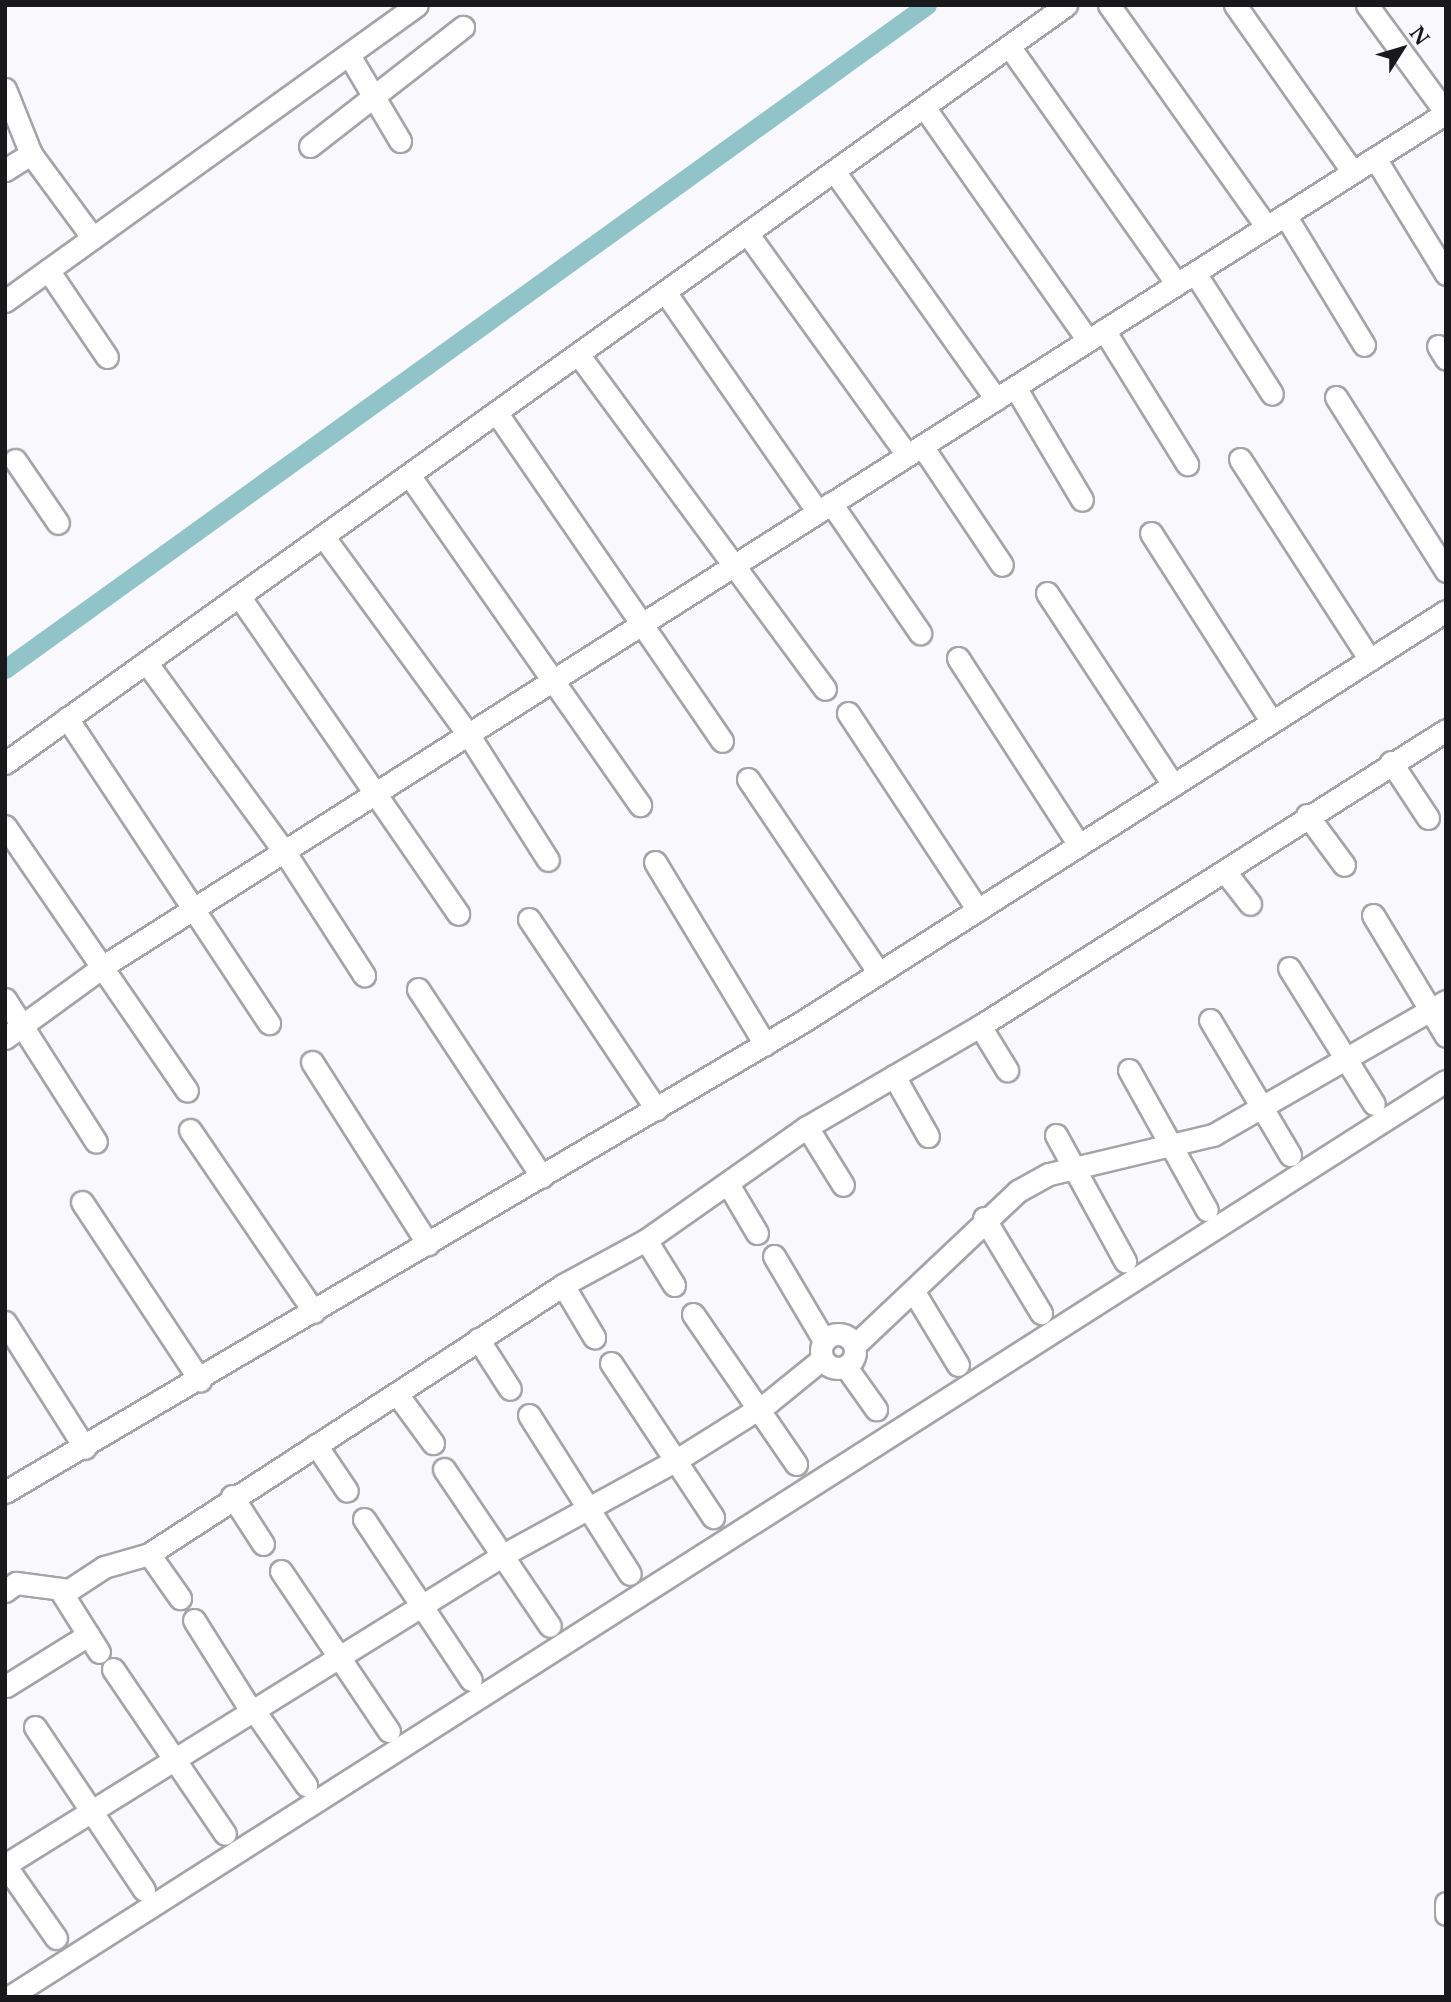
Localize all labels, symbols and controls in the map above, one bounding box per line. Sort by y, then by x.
north arrow [1367,14,1437,84]
text: N [1405,22,1434,50]

